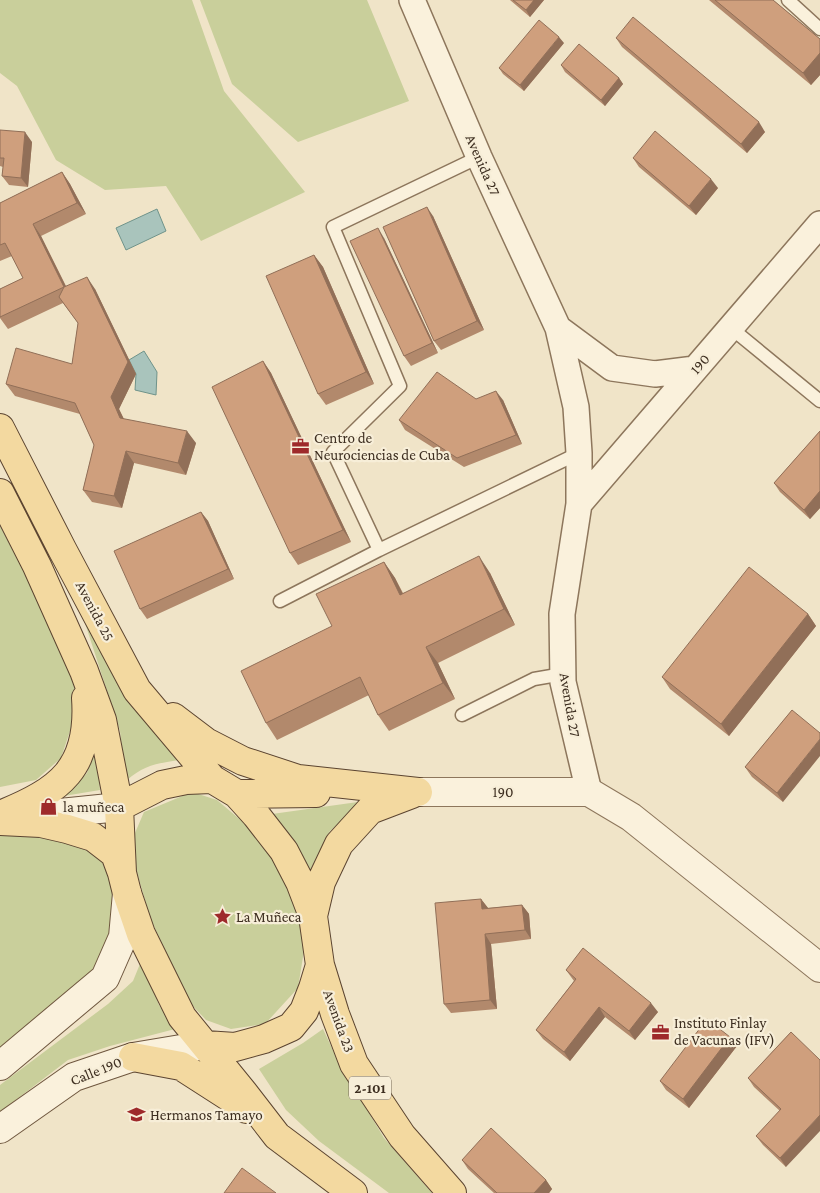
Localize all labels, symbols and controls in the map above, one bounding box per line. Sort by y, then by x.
street label: Avenida 27 [462,132,504,198]
street label: 190 [687,351,713,377]
place label: Centro de Neurociencias de Cuba [314,430,450,463]
office icon: Centro de Neurociencias de Cuba [290,437,310,457]
street label: Avenida 25 [73,578,117,644]
street label: Avenida 27 [556,672,584,739]
street label: 190 [492,784,514,800]
shop icon: la muñeca [39,797,59,817]
place label: la muñeca [63,799,125,815]
place icon: La Muñeca [212,907,232,927]
place label: La Muñeca [236,909,302,925]
street label: Avenida 23 [320,987,358,1055]
place label: Instituto Finlay de Vacunas (IFV) [674,1015,775,1049]
office icon: Instituto Finlay de Vacunas (IFV) [650,1022,670,1042]
street label: Calle 190 [68,1053,124,1089]
road number: 2-101 [349,1076,391,1100]
school or university icon: Hermanos Tamayo [126,1105,146,1125]
place label: Hermanos Tamayo [150,1107,263,1124]

